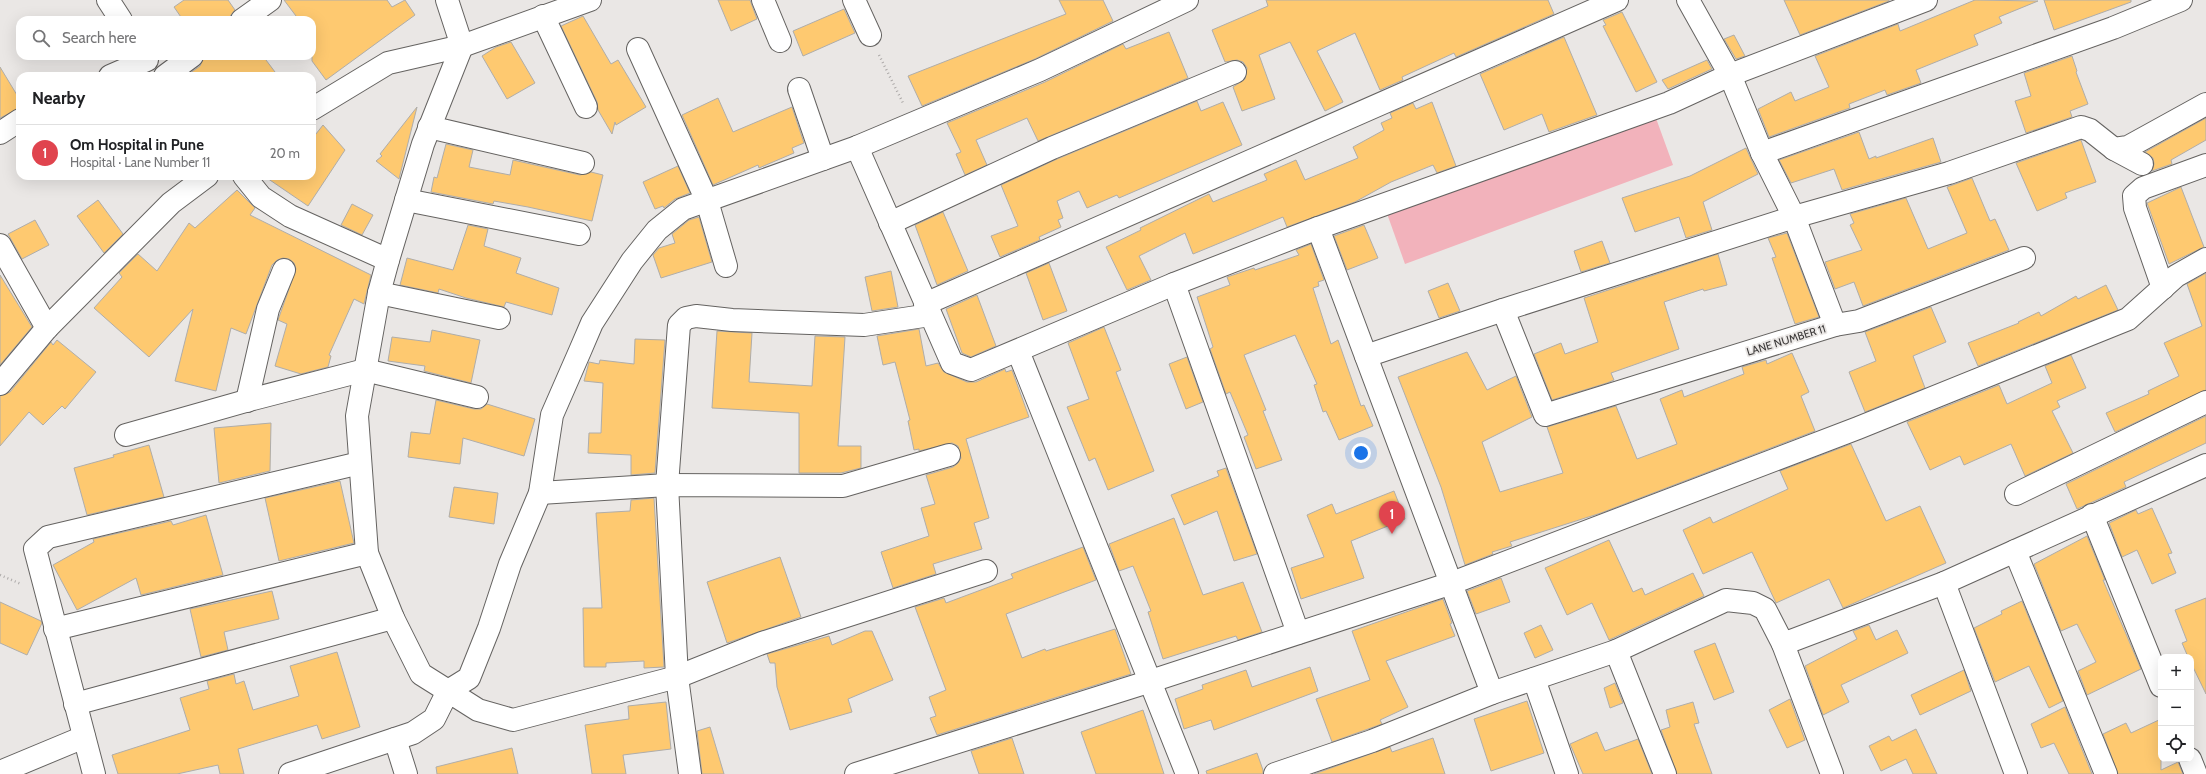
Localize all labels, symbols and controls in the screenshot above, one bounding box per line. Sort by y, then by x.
search box [16,16,316,60]
icon: search [30,27,52,49]
text: Search here [62,29,137,47]
text: Nearby [32,88,85,108]
text: Om Hospital in Pune [70,136,204,154]
text: 1 [43,145,47,161]
text: 20 m [270,145,300,161]
text: Hospital · Lane Number 11 [70,154,210,170]
street label: LANE NUMBER 11 [1745,321,1827,359]
your location [1351,443,1371,463]
pin: 1 [1379,501,1405,534]
map controls [2158,654,2194,762]
button: + [2158,654,2194,690]
button: − [2158,690,2194,726]
button: locate [2158,726,2194,762]

